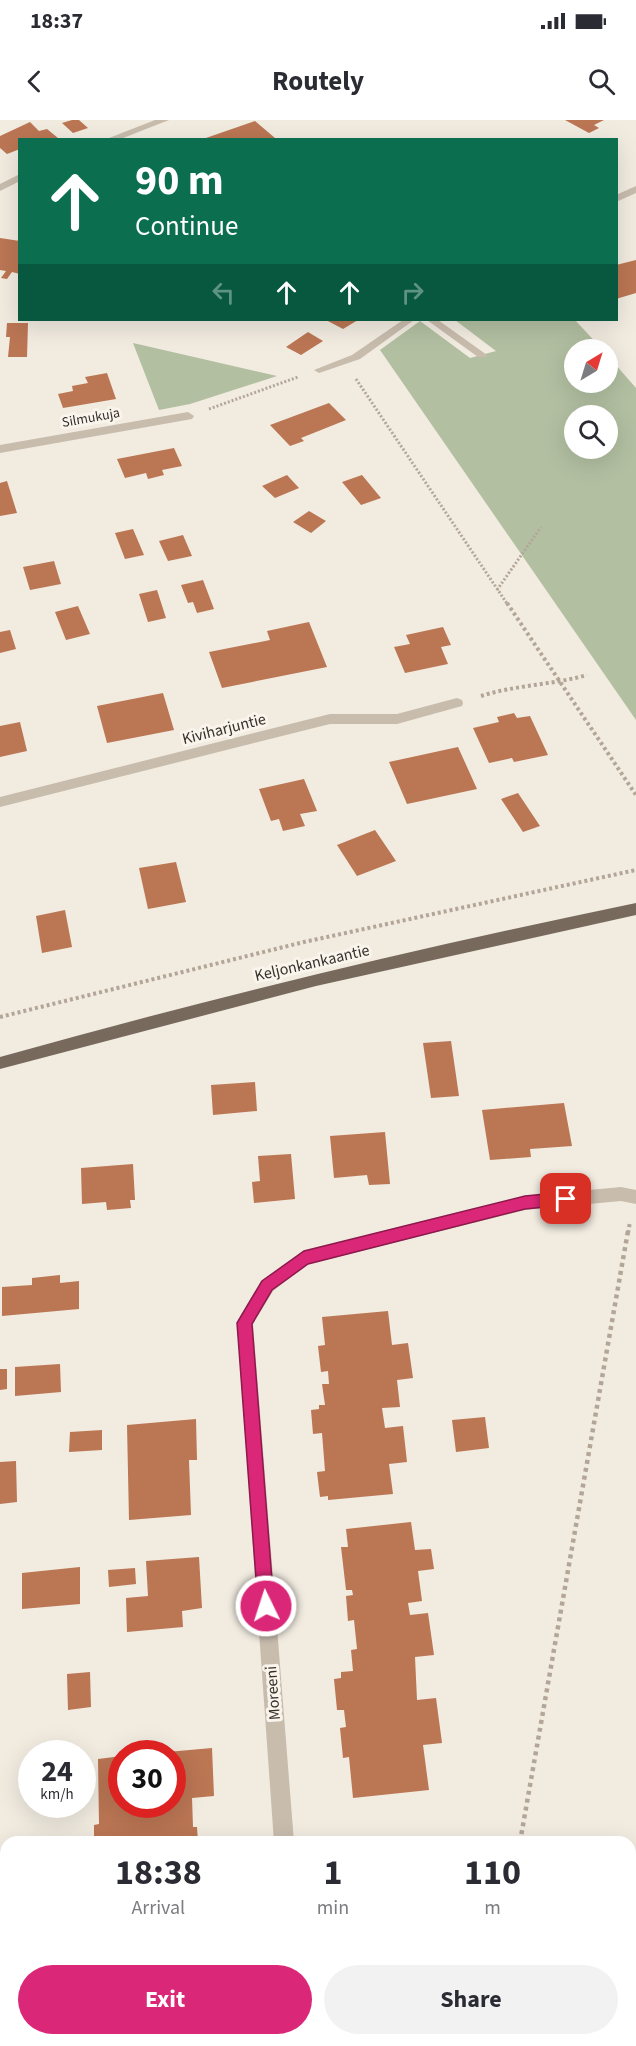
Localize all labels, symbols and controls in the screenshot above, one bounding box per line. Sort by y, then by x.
text: 18:37 [30,5,83,37]
text: Routely [272,62,364,101]
icon: back [18,65,51,98]
icon: search [585,65,618,98]
text: 90 m [135,151,224,211]
icon: ahead [36,162,114,240]
text: Continue [135,207,238,246]
icon: left [207,276,240,309]
icon: ahead [270,276,303,309]
icon: ahead [333,276,366,309]
icon: right [396,276,429,309]
north arrow [564,339,618,393]
map controls [564,339,618,459]
street label: Silmukuja [60,403,122,433]
button: search [564,405,618,459]
street label: Kiviharjuntie [180,708,268,750]
street label: Keljonkankaantie [252,939,372,987]
pin [540,1173,591,1224]
icon: arrive [549,1182,582,1215]
position arrow [234,1574,298,1638]
street label: Moreeni [260,1665,286,1721]
speed limit sign: 30 [108,1740,186,1818]
text: 24 [41,1750,73,1793]
text: km/h [40,1784,74,1805]
text: 18:38 [115,1847,202,1898]
text: 1 [323,1847,342,1898]
text: 110 [464,1847,521,1898]
text: Arrival [131,1894,185,1922]
text: min [317,1894,349,1922]
text: m [484,1894,501,1922]
button: Exit [18,1965,312,2034]
button: Share [324,1965,618,2034]

